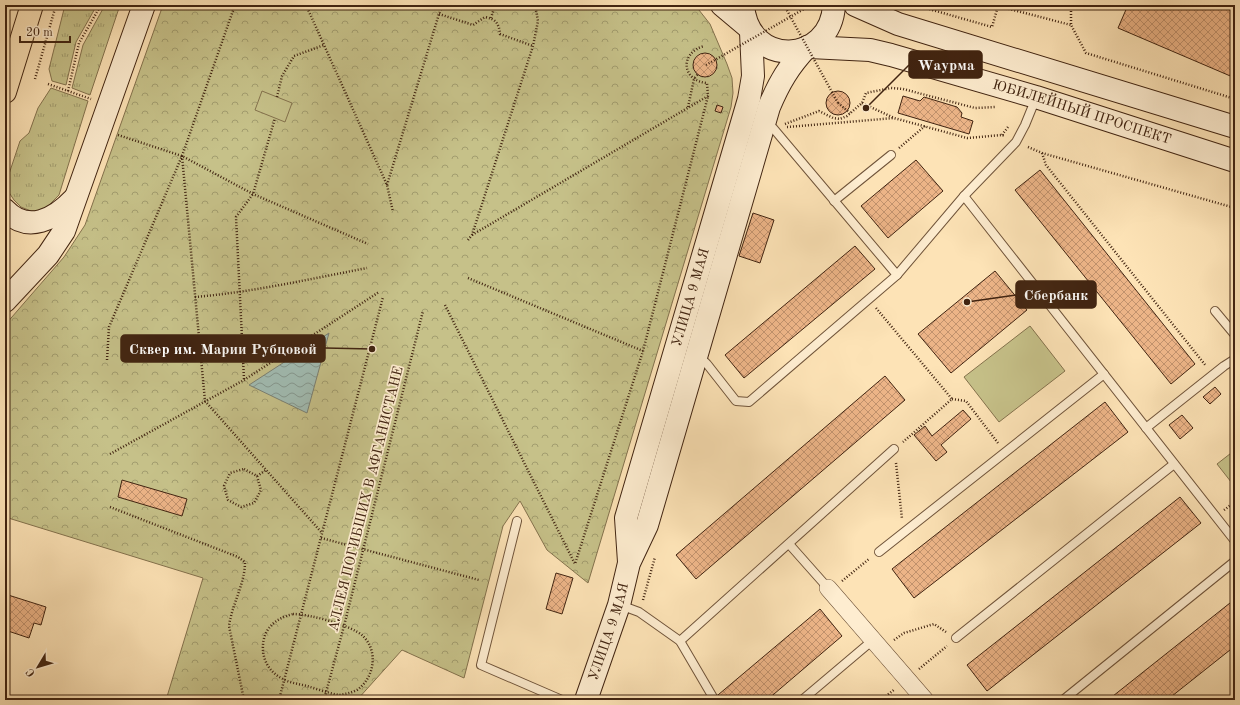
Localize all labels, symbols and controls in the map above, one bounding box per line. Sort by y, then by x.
scale bar [20,18,70,44]
text: 20 m [26,27,53,39]
callout: Wаурма [909,51,982,78]
text: Wаурма [917,59,975,74]
street label: ЮБИЛЕЙНЫЙ ПРОСПЕКТ [991,78,1173,147]
street label: УЛИЦА 9 МАЯ [670,246,712,348]
callout: Сбербанк [1016,281,1096,308]
text: Сбербанк [1024,289,1088,304]
callout: Сквер им. Марии Рубцовой [121,335,325,362]
text: Сквер им. Марии Рубцовой [129,343,317,358]
street label: АЛЛЕЯ ПОГИБШИХ В АФГАНИСТАНЕ [326,365,406,633]
street label: УЛИЦА 9 МАЯ [586,582,631,682]
north arrow [18,647,58,687]
text: С [25,666,38,678]

